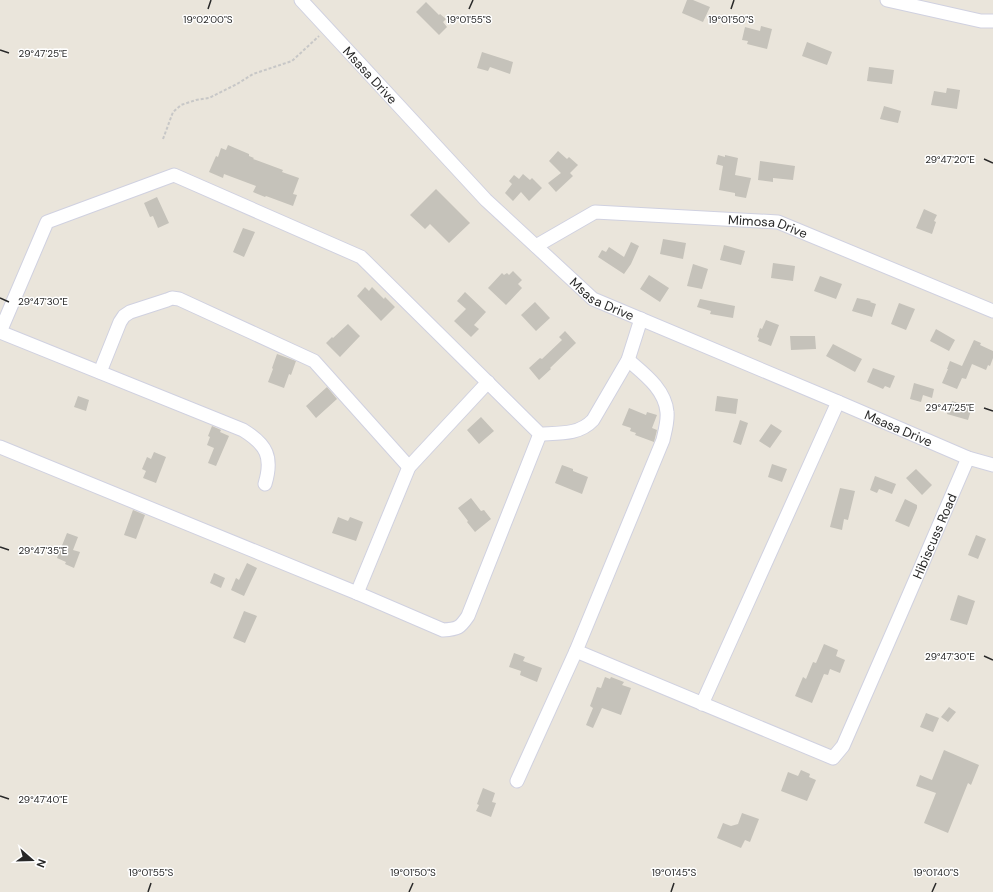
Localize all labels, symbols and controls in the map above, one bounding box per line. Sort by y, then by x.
text: 19°02'00"S [183,13,233,26]
text: 19°01'55"S [447,13,492,26]
text: 19°01'50"S [708,13,754,26]
street label: Msasa Drive [339,43,401,108]
text: 29°47'25"E [19,47,68,60]
text: 29°47'20"E [925,153,975,166]
street label: Mimosa Drive [728,211,810,242]
street label: Msasa Drive [566,274,637,324]
text: 29°47'30"E [18,295,68,308]
text: 29°47'25"E [926,401,975,414]
street label: Msasa Drive [862,406,935,451]
street label: Hibiscuss Road [909,491,961,582]
text: 29°47'35"E [18,544,68,557]
text: 29°47'30"E [925,650,975,663]
text: 29°47'40"E [18,793,68,806]
north arrow [12,840,52,880]
text: N [33,857,49,870]
text: 19°01'55"S [129,866,174,879]
text: 19°01'50"S [390,866,436,879]
text: 19°01'45"S [652,866,696,879]
text: 19°01'40"S [913,866,959,879]

